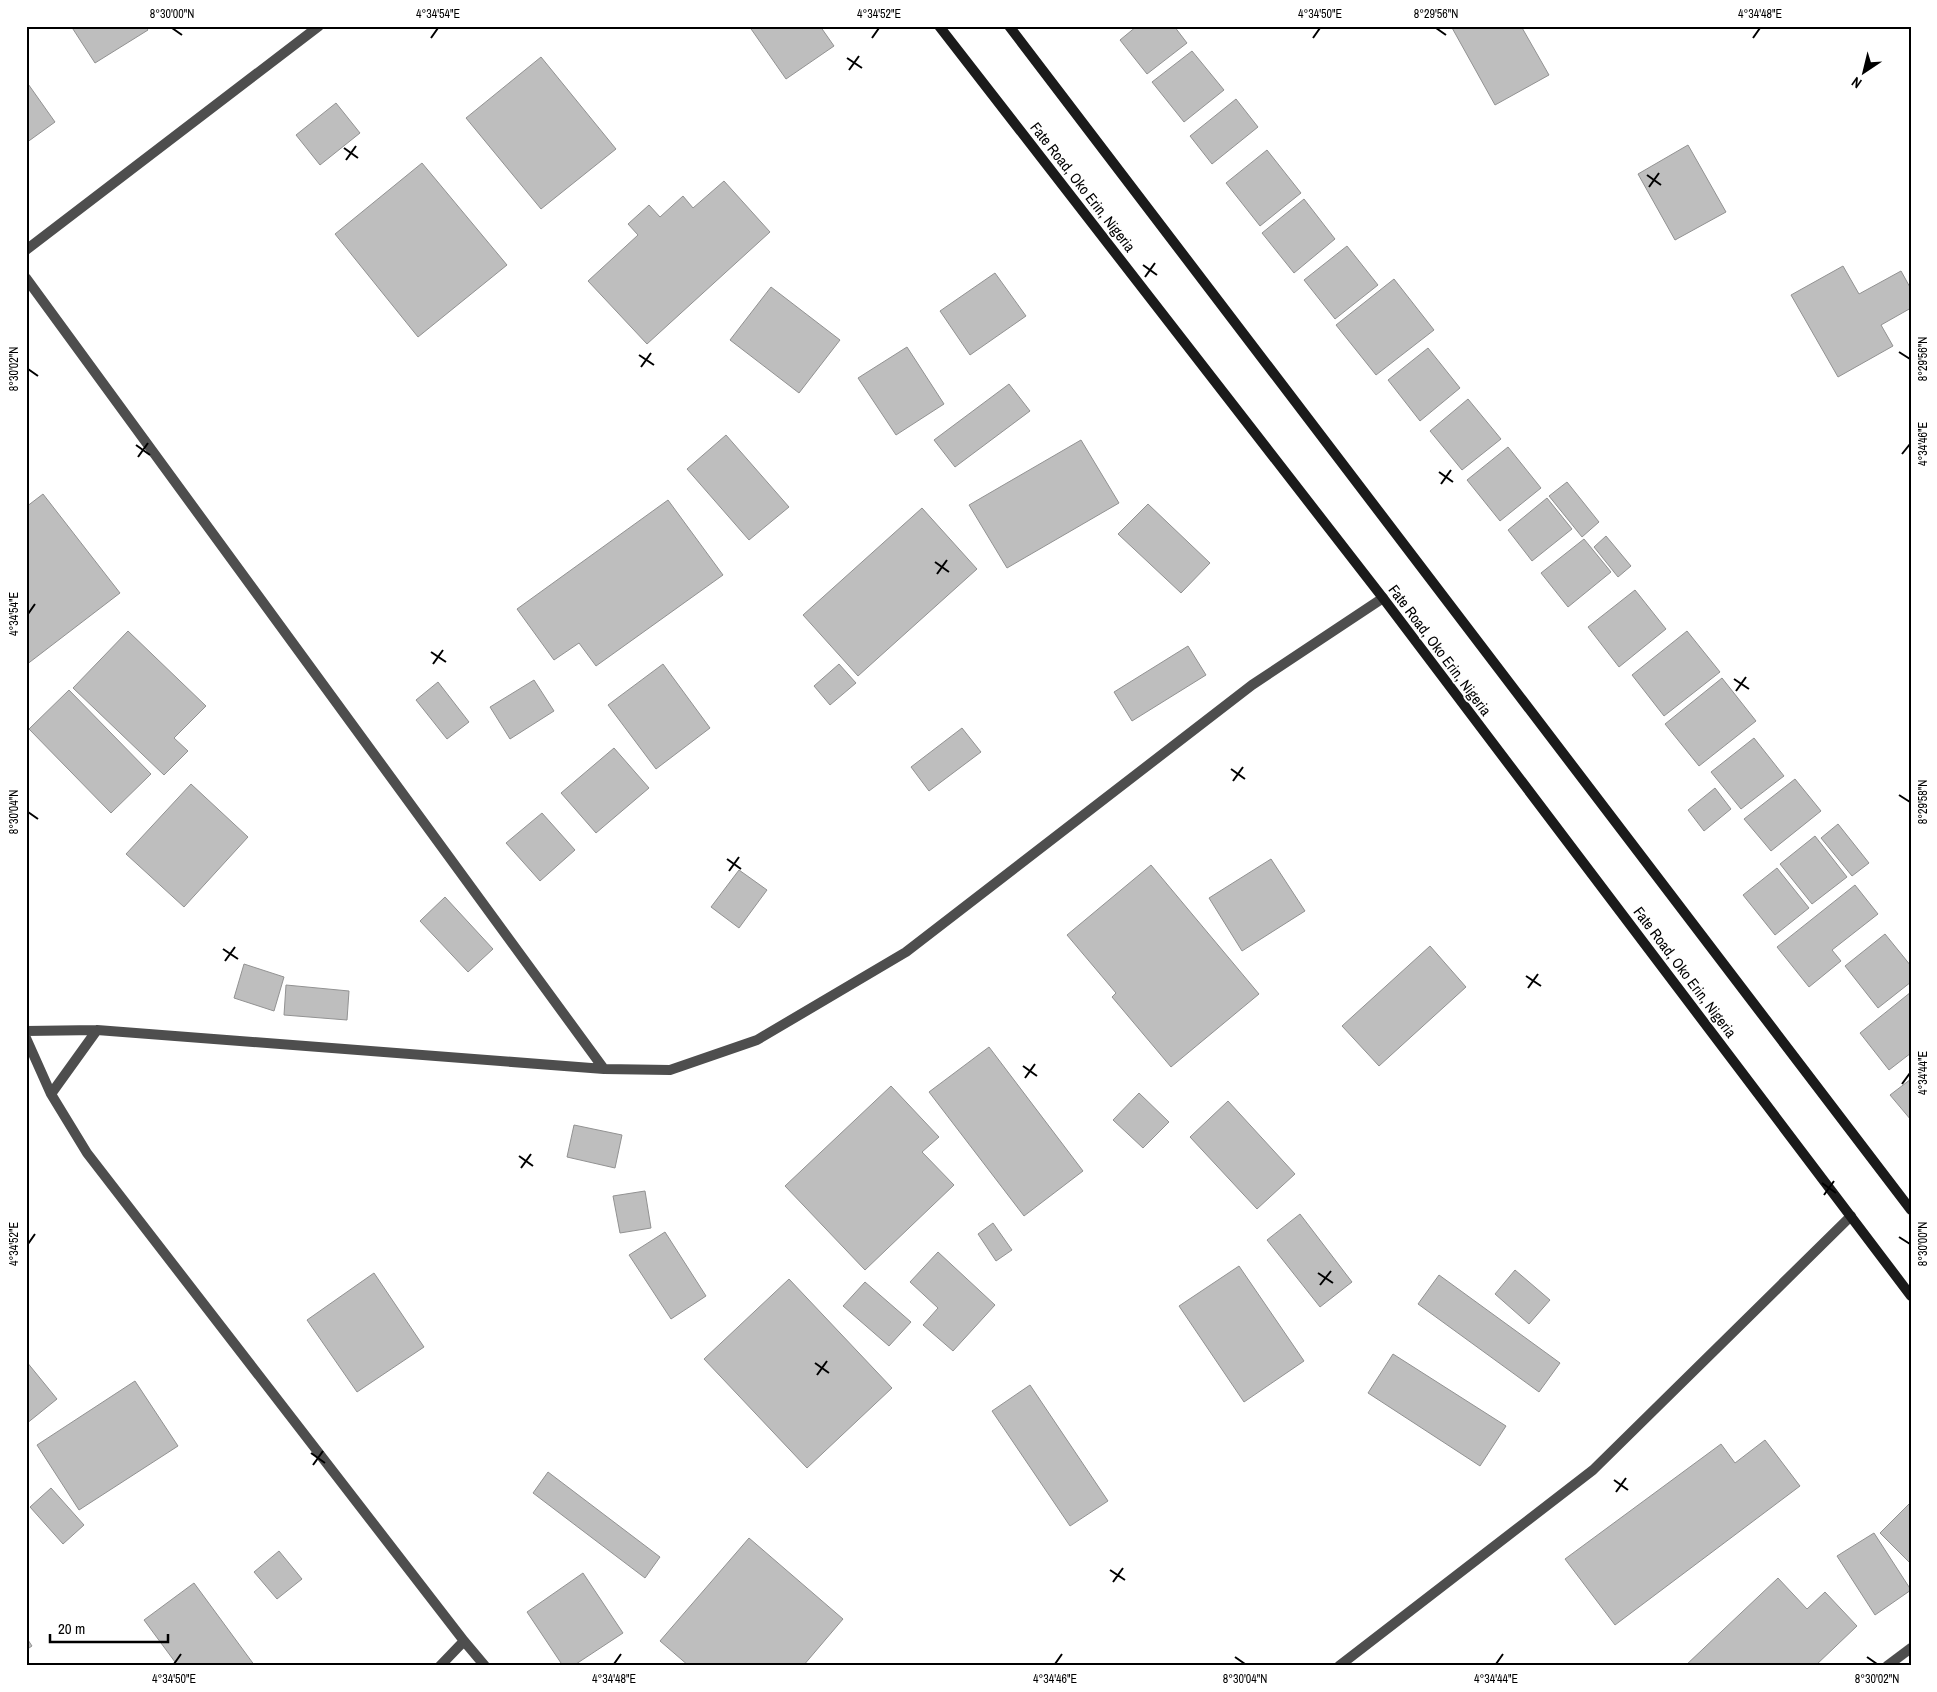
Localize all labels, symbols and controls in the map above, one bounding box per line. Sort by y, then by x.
text: 8°30'00"N [150,6,194,22]
text: 4°34'54"E [416,6,460,22]
text: 4°34'52"E [857,6,901,22]
text: 4°34'50"E [1298,6,1342,22]
text: 8°29'56"N [1414,6,1458,22]
text: 4°34'48"E [1738,6,1782,22]
north arrow [1840,48,1890,98]
text: N [1848,73,1865,92]
street label: Fate Road, Oko Erin, Nigeria [1026,118,1140,256]
text: 8°29'56"N [1915,337,1931,381]
text: 8°30'02"N [6,347,22,391]
text: 4°34'46"E [1915,422,1931,466]
street label: Fate Road, Oko Erin, Nigeria [1384,580,1496,720]
text: 4°34'54"E [6,592,22,636]
text: 8°29'58"N [1915,780,1931,824]
text: 8°30'04"N [6,790,22,834]
street label: Fate Road, Oko Erin, Nigeria [1629,902,1741,1042]
text: 4°34'44"E [1915,1051,1931,1095]
text: 4°34'52"E [6,1222,22,1266]
text: 8°30'00"N [1915,1222,1931,1266]
scale bar [50,1612,168,1644]
text: 20 m [58,1618,85,1639]
text: 4°34'50"E [152,1671,196,1687]
text: 4°34'48"E [592,1671,636,1687]
text: 4°34'46"E [1033,1671,1077,1687]
text: 8°30'04"N [1223,1671,1267,1687]
text: 4°34'44"E [1474,1671,1518,1687]
text: 8°30'02"N [1855,1671,1899,1687]

